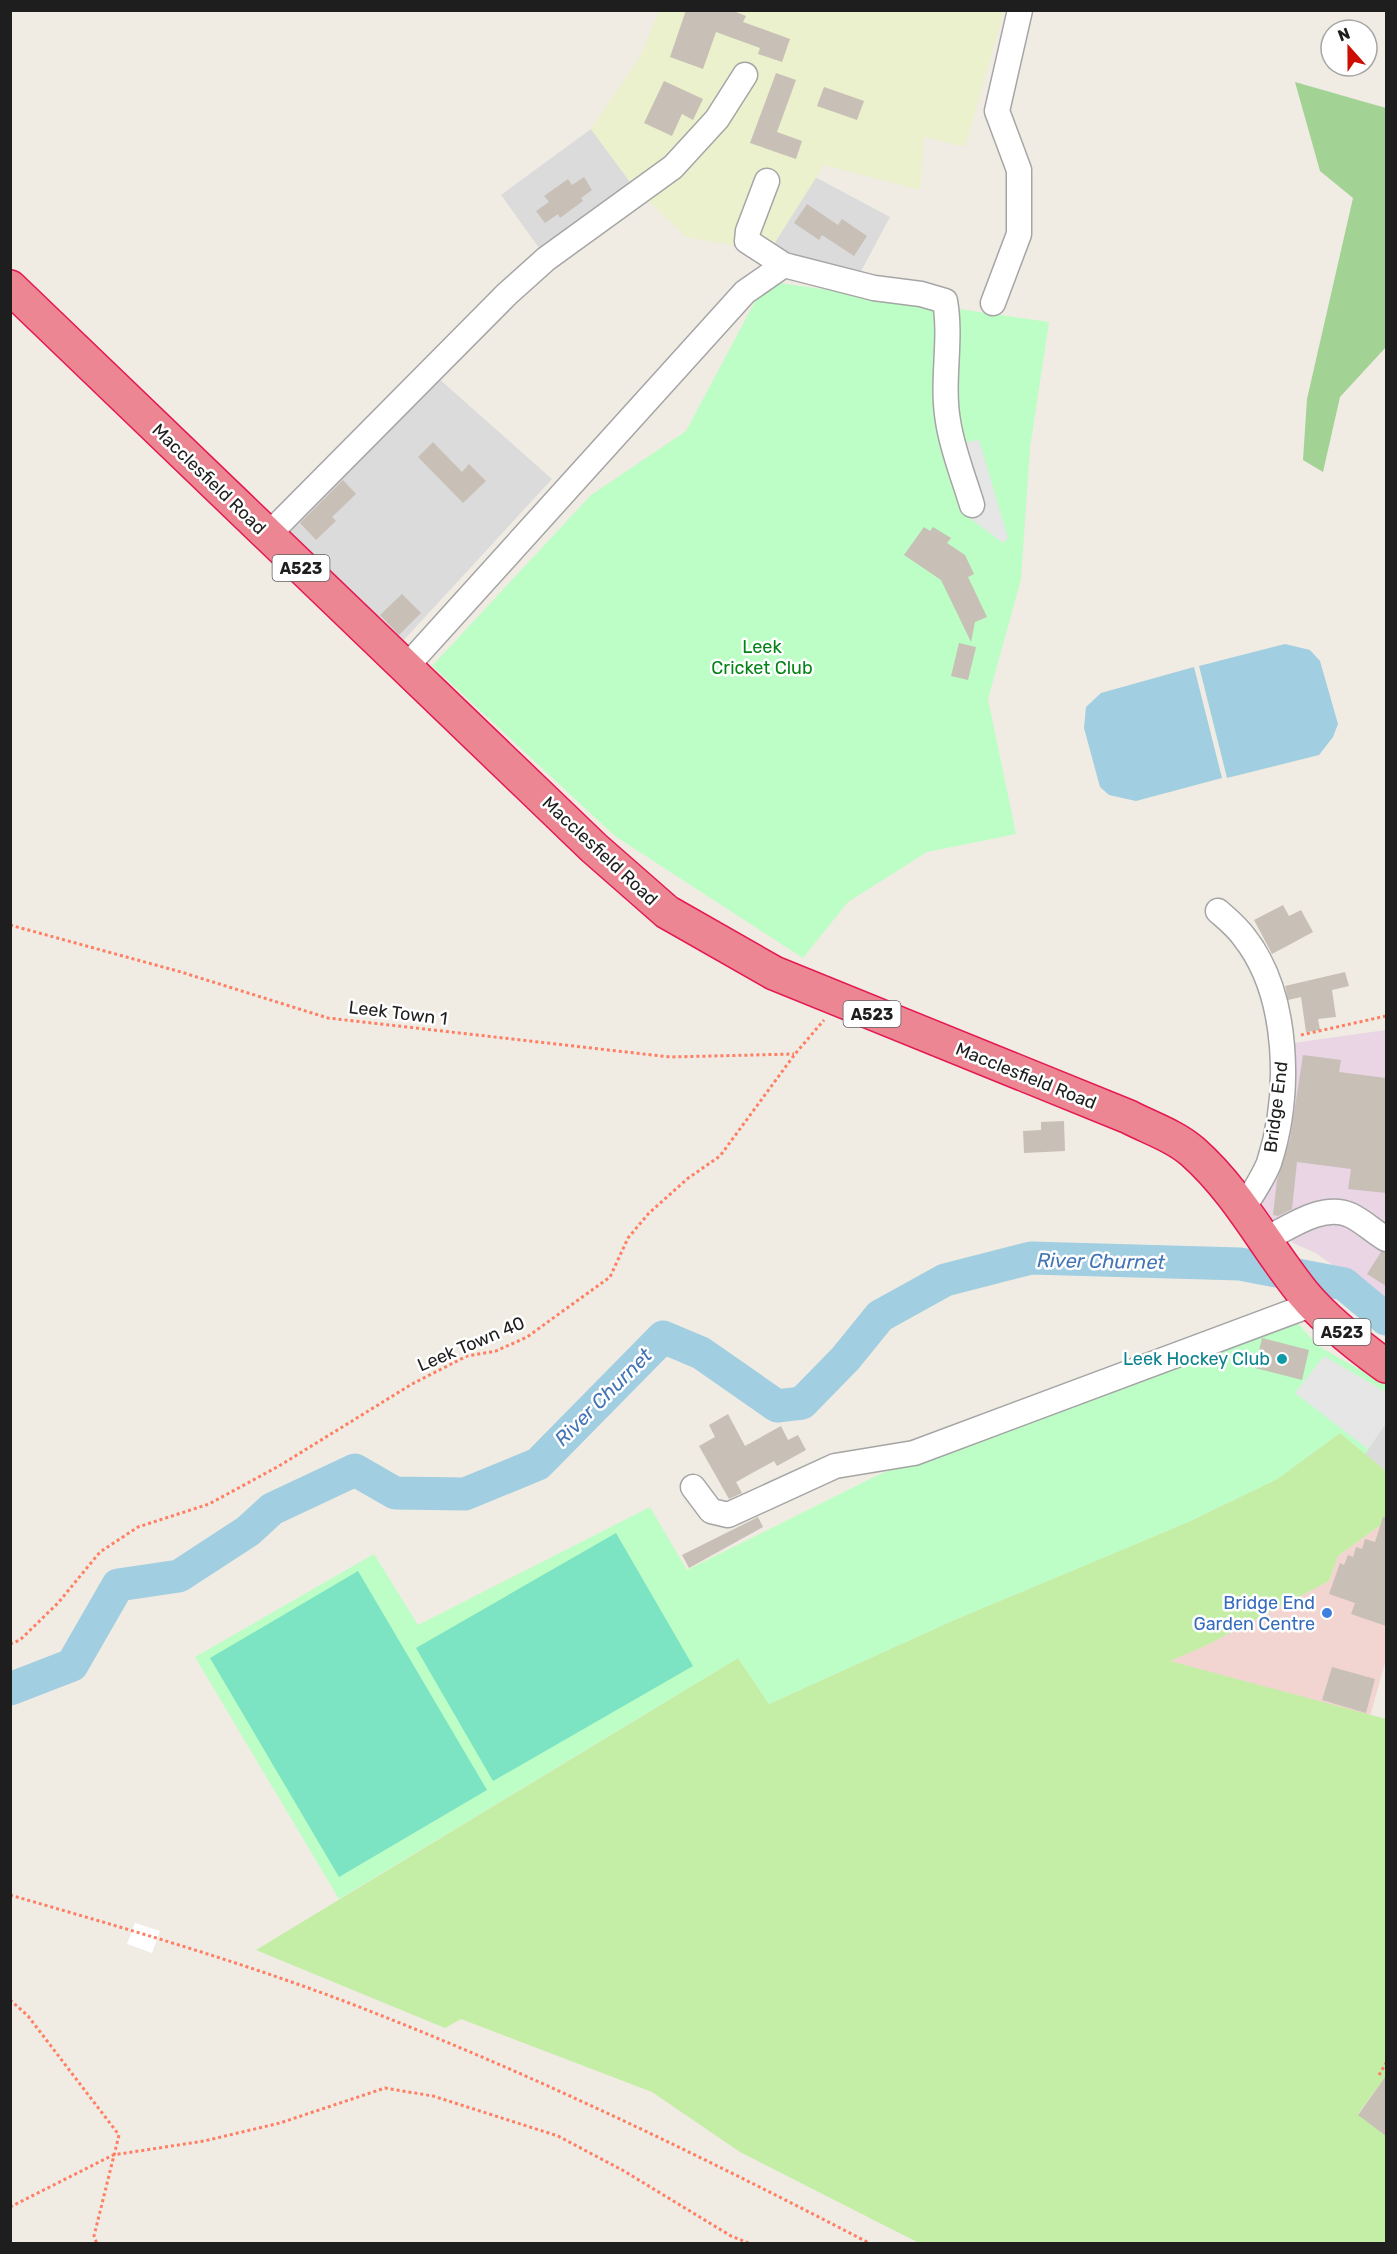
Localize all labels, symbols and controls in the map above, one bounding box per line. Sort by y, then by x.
north arrow [1319,18,1379,78]
text: N [1335,24,1353,45]
street label: Macclesfield Road [147,419,271,539]
road number: A523 [272,555,330,581]
park label: Leek Cricket Club [711,636,813,679]
street label: Macclesfield Road [538,792,662,910]
street label: Leek Town 1 [347,996,449,1030]
road number: A523 [844,1001,900,1027]
street label: Macclesfield Road [952,1038,1100,1114]
street label: Bridge End [1259,1060,1293,1154]
water label: River Churnet [1037,1248,1166,1274]
street label: Leek Town 40 [414,1312,528,1376]
road number: A523 [1314,1319,1370,1345]
water label: River Churnet [549,1343,657,1451]
place label: Leek Hockey Club [1123,1348,1270,1370]
marker: Leek Hockey Club [1275,1352,1289,1366]
place label: Bridge End Garden Centre [1193,1592,1315,1635]
marker: Bridge End Garden Centre [1320,1606,1334,1620]

